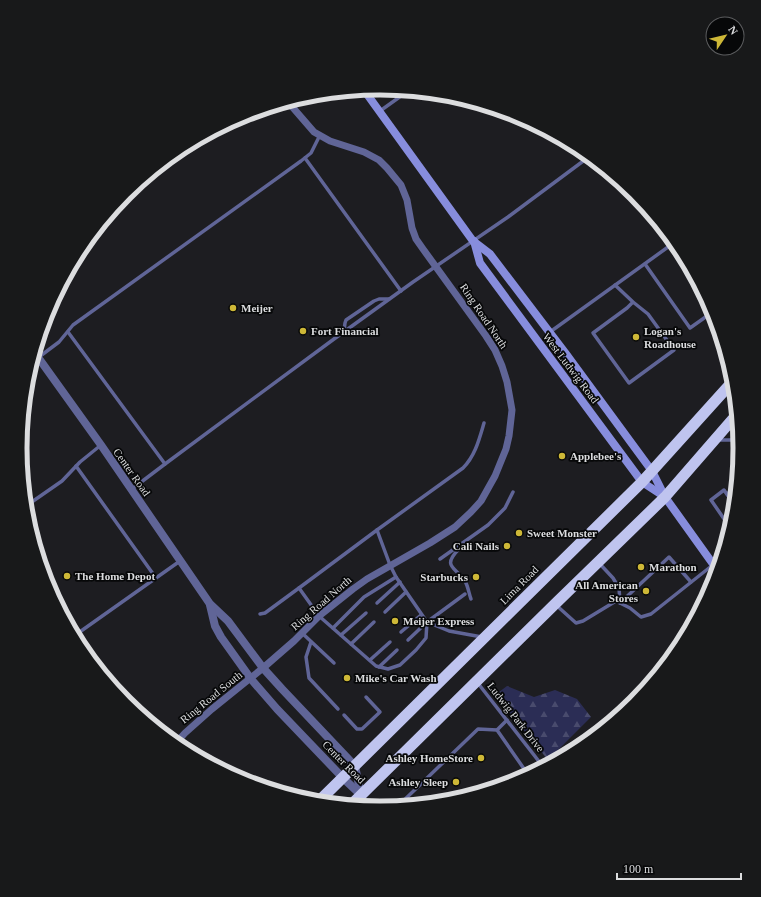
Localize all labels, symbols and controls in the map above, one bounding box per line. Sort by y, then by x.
north arrow [705,16,745,56]
text: N [726,24,740,37]
street label: Ring Road North [458,281,510,351]
place label: Meijer [241,302,273,314]
marker: Meijer [228,303,238,313]
place label: Fort Financial [311,325,379,337]
place label: Logan's Roadhouse [644,325,696,350]
marker: Fort Financial [298,326,308,336]
street label: West Ludwig Road [541,331,602,406]
marker: Logan's Roadhouse [631,332,641,342]
street label: Center Road [111,446,153,498]
place label: Applebee's [570,450,622,462]
marker: Applebee's [557,451,567,461]
place label: Sweet Monster [527,527,597,539]
marker: Sweet Monster [514,528,524,538]
place label: Cali Nails [453,540,500,552]
marker: Cali Nails [502,541,512,551]
place label: Marathon [649,561,697,573]
marker: Marathon [636,562,646,572]
street label: Lima Road [497,563,541,607]
place label: The Home Depot [75,570,155,582]
marker: The Home Depot [62,571,72,581]
place label: Starbucks [420,571,469,583]
marker: Starbucks [471,572,481,582]
street label: Ring Road North [288,573,354,632]
place label: All American Stores [575,579,639,604]
marker: All American Stores [641,586,651,596]
place label: Meijer Express [403,615,475,627]
marker: Meijer Express [390,616,400,626]
street label: Ring Road South [178,668,245,726]
place label: Mike's Car Wash [355,672,437,684]
marker: Mike's Car Wash [342,673,352,683]
street label: Ludwig Park Drive [485,680,547,754]
street label: Center Road [320,738,368,786]
place label: Ashley HomeStore [386,752,473,764]
marker: Ashley HomeStore [476,753,486,763]
place label: Ashley Sleep [388,776,448,788]
marker: Ashley Sleep [451,777,461,787]
scale bar [617,855,741,881]
text: 100 m [623,862,654,876]

